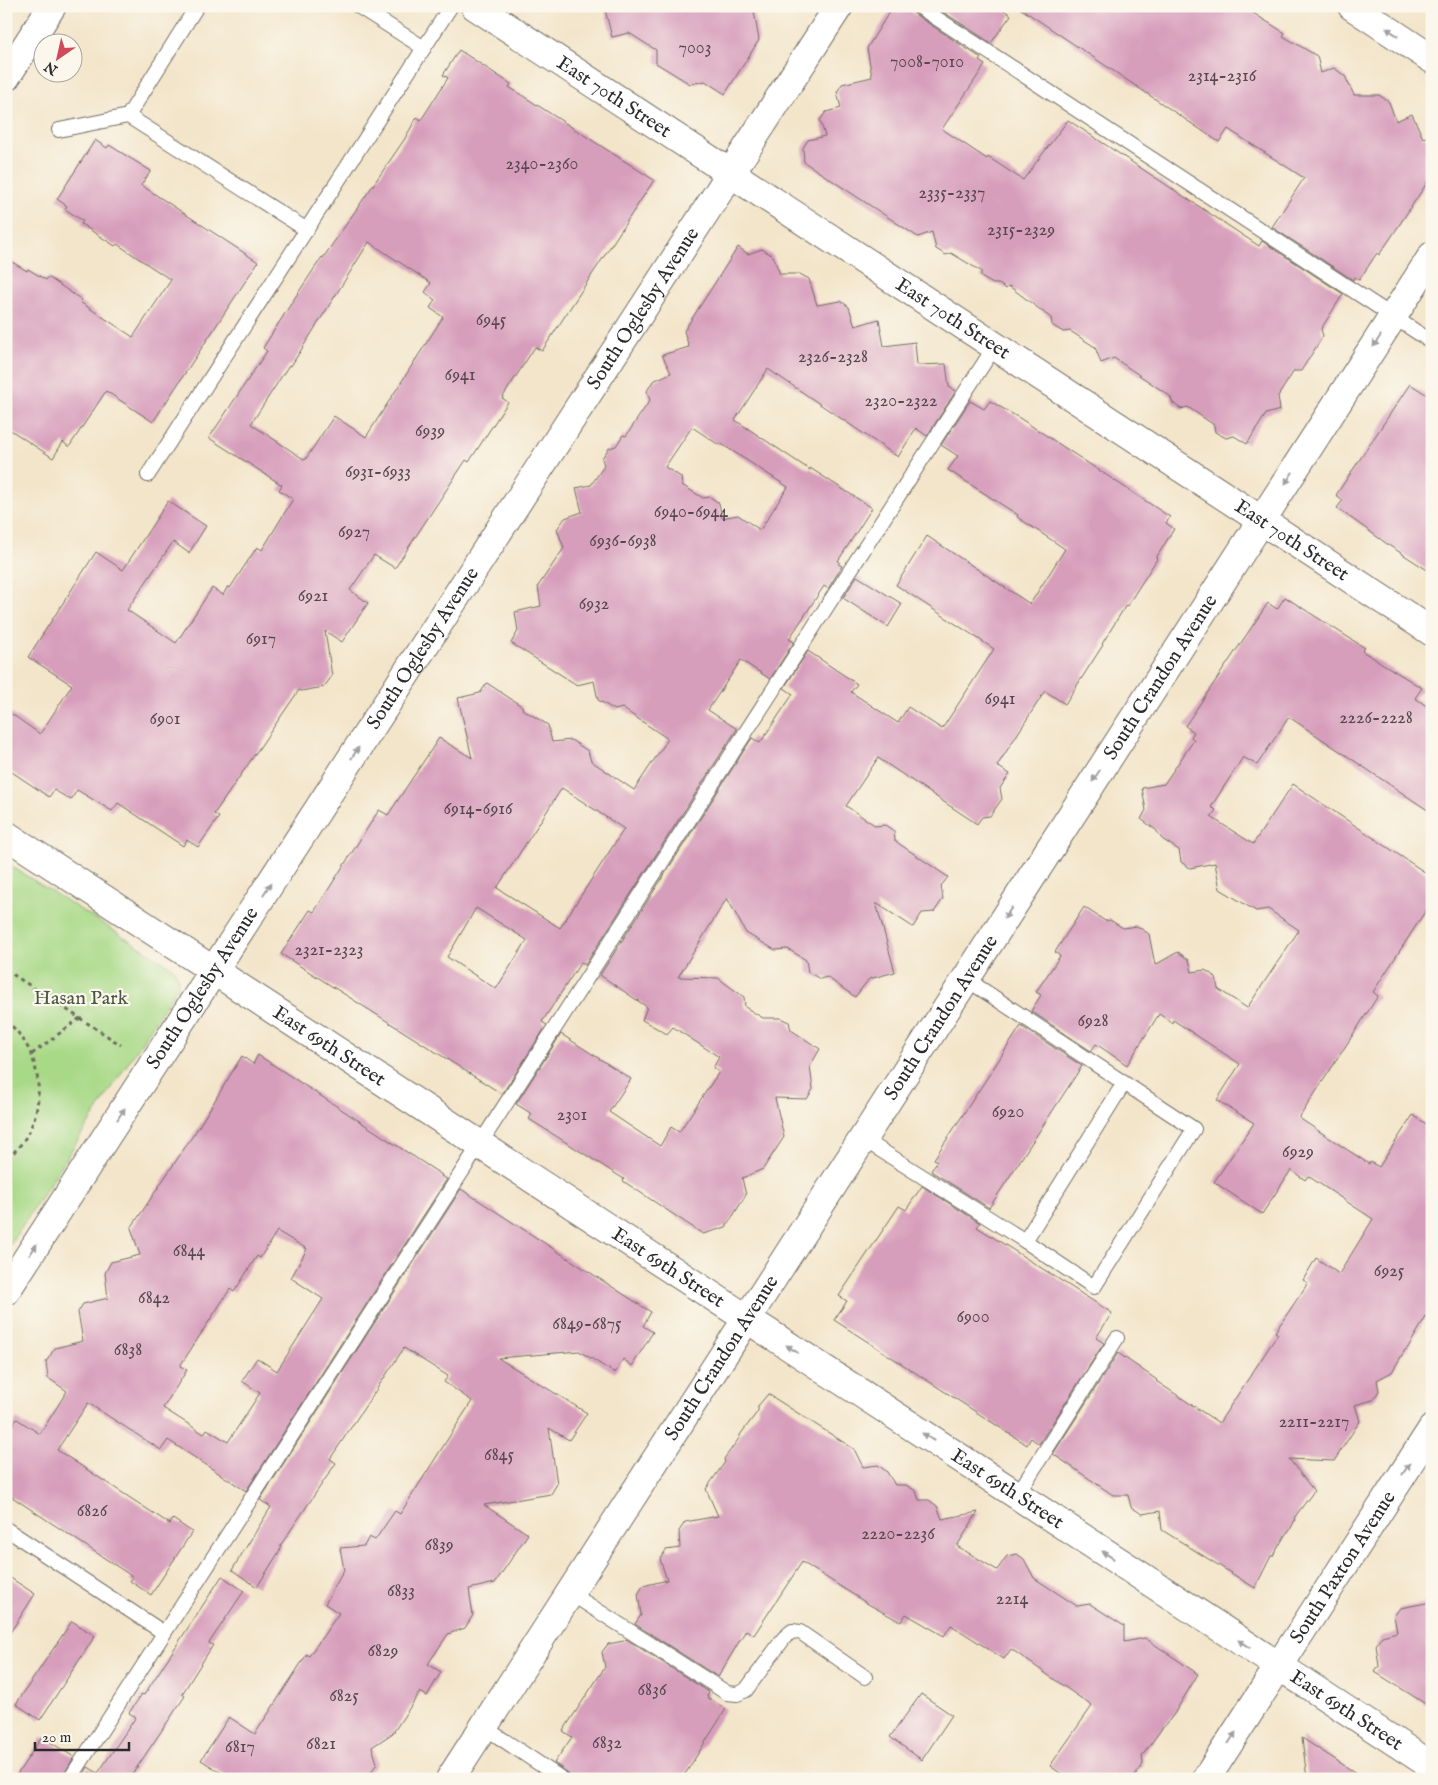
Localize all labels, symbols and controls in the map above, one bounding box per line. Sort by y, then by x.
one-way arrow [1385,28,1399,37]
north arrow [32,32,82,82]
house number: 7003 [679,37,711,60]
street label: East 70th Street [552,50,676,143]
house number: 7008-7010 [890,51,964,74]
text: N [41,57,62,79]
house number: 2314-2316 [1188,65,1257,88]
house number: 2340-2360 [506,153,578,176]
house number: 2335-2337 [918,182,986,205]
house number: 2315-2329 [987,219,1055,242]
street label: South Oglesby Avenue [581,223,705,394]
street label: East 70th Street [891,272,1015,365]
house number: 6945 [476,309,507,332]
one-way arrow [1372,335,1382,348]
house number: 2326-2328 [798,346,868,369]
house number: 6941 [445,364,475,387]
house number: 2320-2322 [865,390,937,413]
house number: 6939 [415,420,445,443]
house number: 6931-6933 [345,461,411,484]
one-way arrow [1284,471,1294,485]
street label: East 70th Street [1230,494,1354,587]
house number: 6940-6944 [654,501,728,524]
house number: 6927 [338,521,370,544]
house number: 6936-6938 [589,530,657,553]
street label: South Oglesby Avenue [361,562,484,734]
house number: 6921 [298,585,328,608]
street label: South Crandon Avenue [1098,590,1223,765]
house number: 6932 [579,593,609,616]
house number: 6917 [246,628,276,651]
house number: 6941 [985,688,1015,711]
house number: 2226-2228 [1339,707,1413,730]
house number: 6901 [150,708,180,731]
one-way arrow [350,746,360,760]
one-way arrow [1092,770,1101,783]
house number: 6914-6916 [444,798,513,821]
one-way arrow [262,883,272,896]
street label: South Oglesby Avenue [141,902,264,1074]
one-way arrow [1004,906,1013,919]
street label: South Crandon Avenue [879,930,1003,1105]
house number: 2321-2323 [294,939,364,962]
park label: Hasan Park [34,986,129,1011]
street label: East 69th Street [268,1000,390,1092]
house number: 6928 [1078,1010,1108,1033]
house number: 6920 [992,1101,1024,1124]
house number: 2301 [557,1104,587,1127]
one-way arrow [116,1107,126,1120]
house number: 6929 [1282,1141,1314,1164]
street label: East 69th Street [607,1222,730,1313]
house number: 6844 [173,1240,205,1263]
one-way arrow [28,1243,38,1257]
house number: 6925 [1374,1260,1405,1283]
street label: South Crandon Avenue [659,1271,784,1445]
house number: 6842 [138,1287,170,1310]
house number: 6900 [956,1306,990,1329]
house number: 6849-6875 [552,1313,622,1336]
house number: 6838 [114,1339,142,1362]
one-way arrow [786,1344,799,1353]
house number: 2211-2217 [1279,1411,1349,1434]
one-way arrow [922,1433,935,1442]
street label: East 69th Street [946,1443,1069,1535]
house number: 6845 [484,1444,514,1467]
one-way arrow [1401,1462,1411,1476]
street label: South Paxton Avenue [1284,1486,1401,1648]
house number: 6826 [77,1500,108,1523]
house number: 2220-2236 [861,1523,935,1546]
house number: 6839 [424,1534,454,1557]
one-way arrow [1102,1550,1115,1560]
house number: 6833 [387,1580,415,1603]
house number: 2214 [996,1588,1028,1611]
one-way arrow [1238,1639,1251,1649]
house number: 6829 [368,1640,398,1663]
street label: East 69th Street [1285,1664,1408,1756]
house number: 6836 [638,1679,667,1702]
house number: 6825 [329,1685,359,1708]
scale bar [35,1720,129,1752]
text: 20 m [42,1728,72,1747]
one-way arrow [1228,1731,1237,1744]
house number: 6832 [592,1732,622,1755]
house number: 6821 [306,1733,336,1756]
house number: 6817 [225,1736,255,1759]

